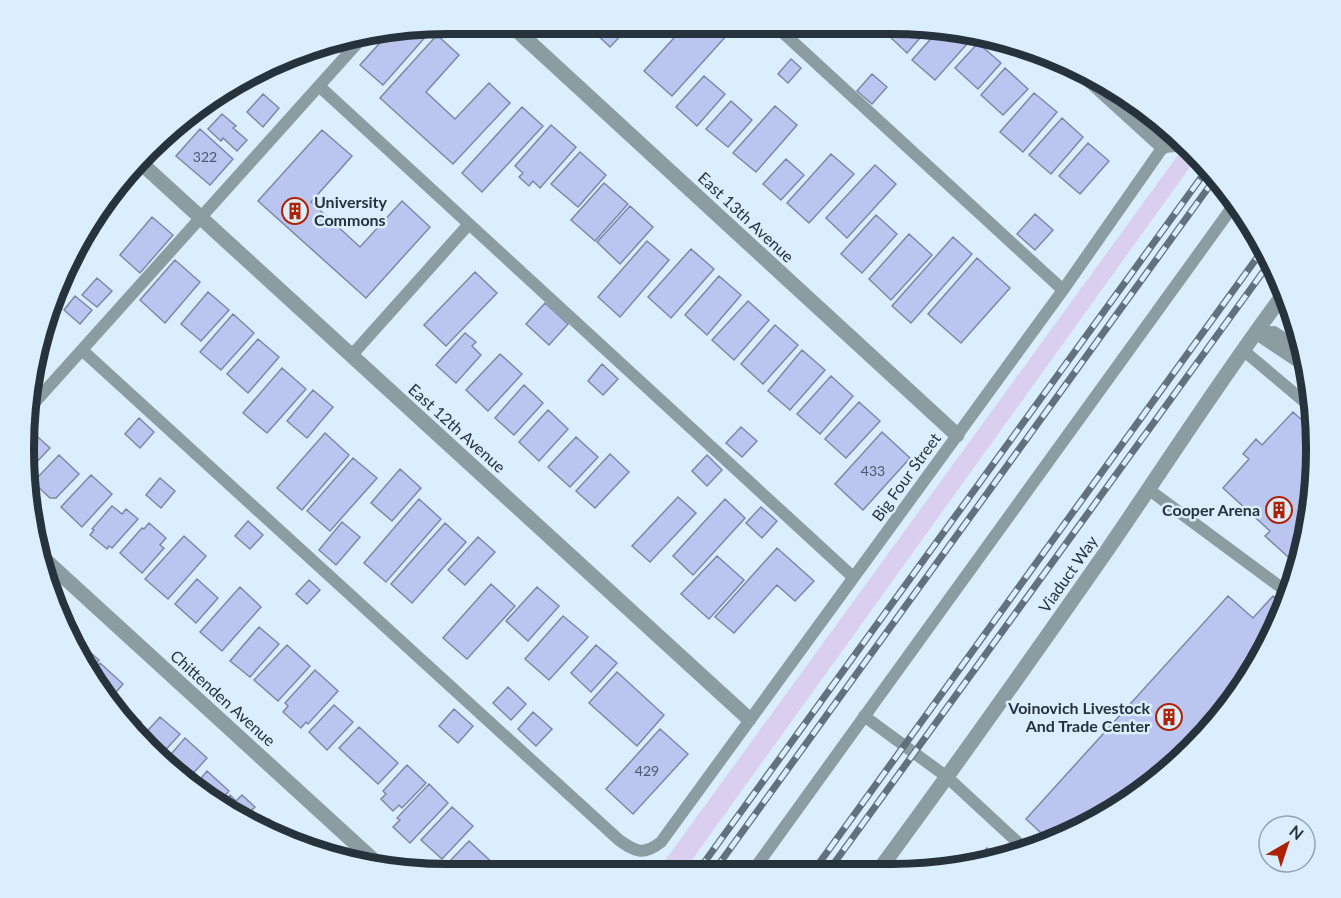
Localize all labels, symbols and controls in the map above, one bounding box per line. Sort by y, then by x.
house number: 322 [193,148,217,165]
street label: East 13th Avenue [695,168,798,266]
place label: University Commons [314,192,387,229]
building icon: University Commons [280,196,310,226]
street label: East 12th Avenue [405,379,510,476]
street label: Big Four Street [867,429,944,525]
house number: 433 [861,462,885,479]
building icon: Cooper Arena [1264,495,1294,525]
place label: Cooper Arena [1162,500,1260,519]
street label: Viaduct Way [1034,531,1101,616]
street label: Chittenden Avenue [167,646,280,750]
place label: Voinovich Livestock And Trade Center [1007,698,1150,735]
building icon: Voinovich Livestock And Trade Center [1154,702,1184,732]
house number: 429 [635,762,659,779]
north arrow [1257,814,1317,874]
text: N [1286,821,1308,843]

